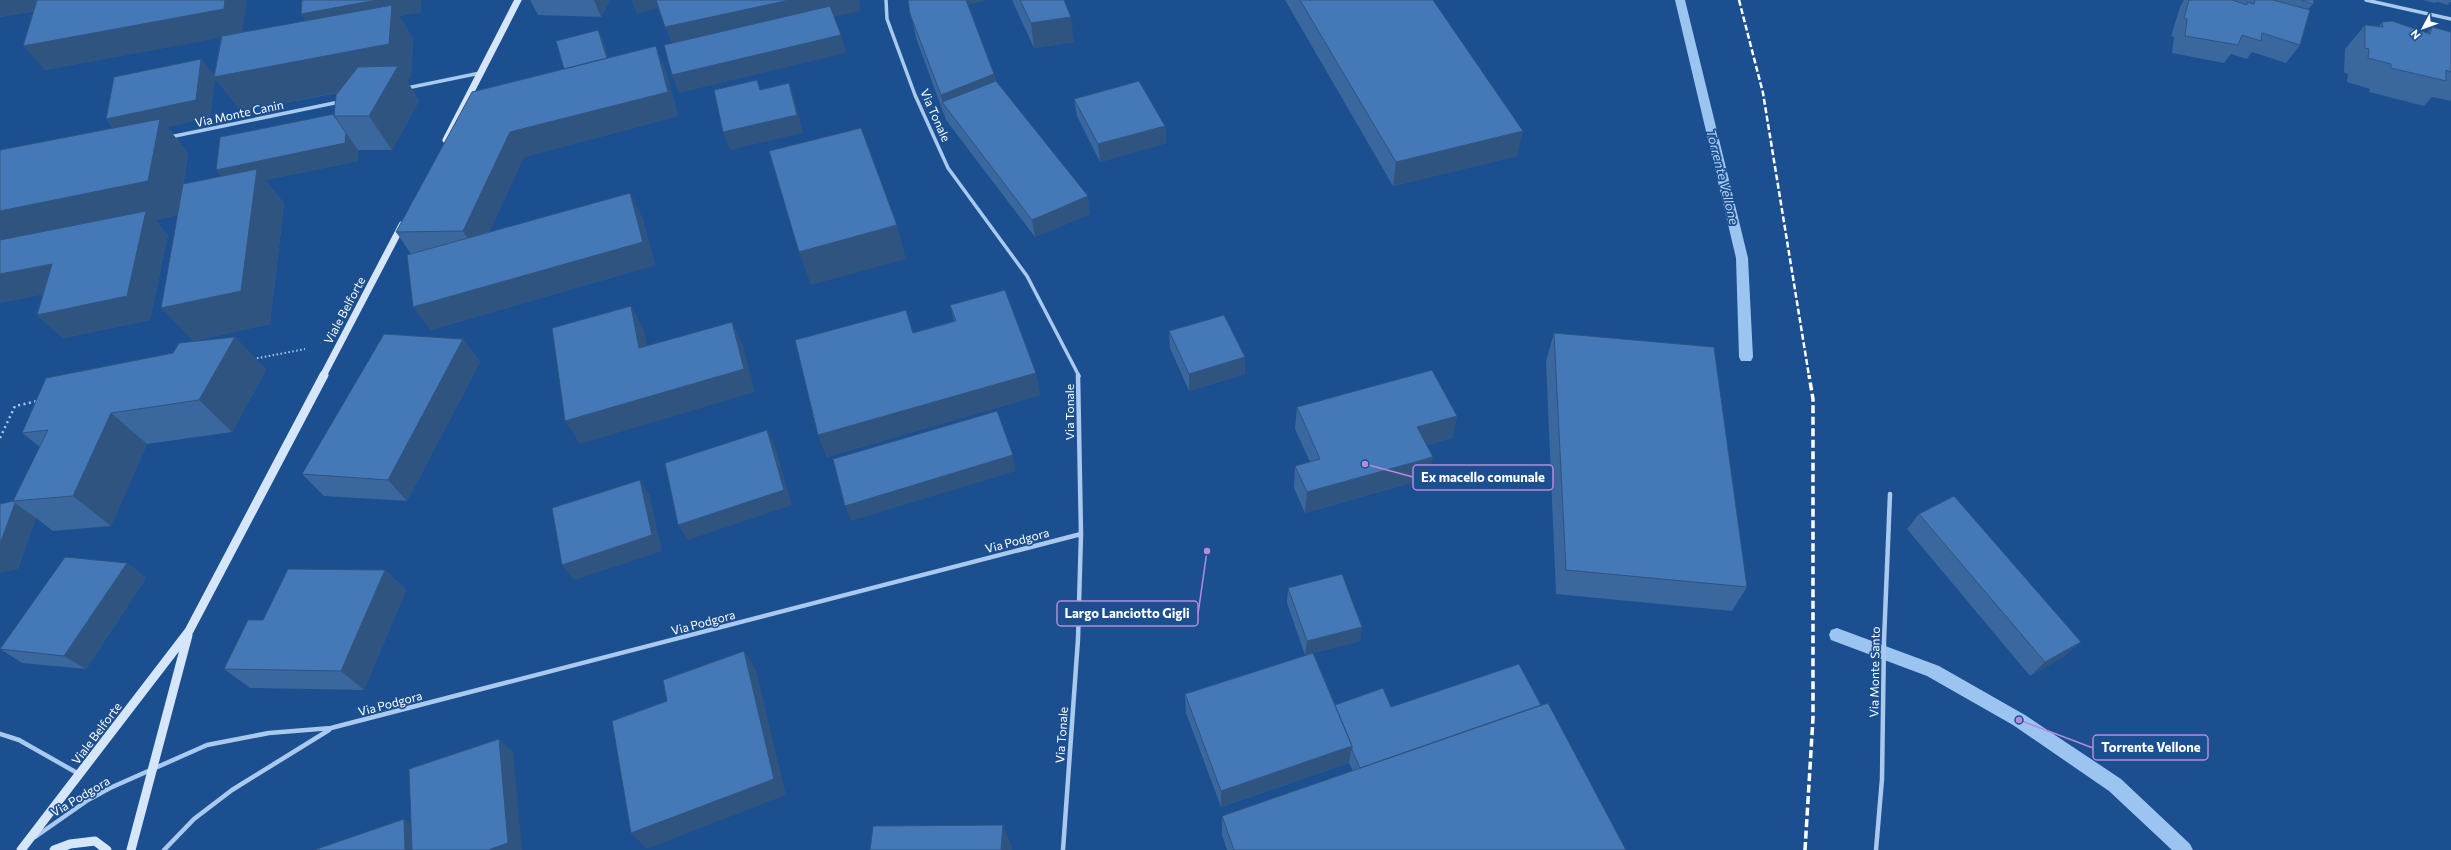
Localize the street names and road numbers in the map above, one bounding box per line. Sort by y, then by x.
street label: Via Tonale [918,86,954,144]
street label: Via Monte Canin [193,97,285,129]
street label: Viale Belforte [320,274,368,346]
street label: Via Tonale [1062,384,1076,440]
street label: Via Podgora [983,525,1051,555]
street label: Via Podgora [669,607,737,637]
street label: Via Monte Santo [1866,626,1882,718]
street label: Via Podgora [356,688,424,718]
street label: Viale Belforte [68,699,124,767]
street label: Via Tonale [1052,706,1070,764]
street label: Via Podgora [48,773,112,819]

